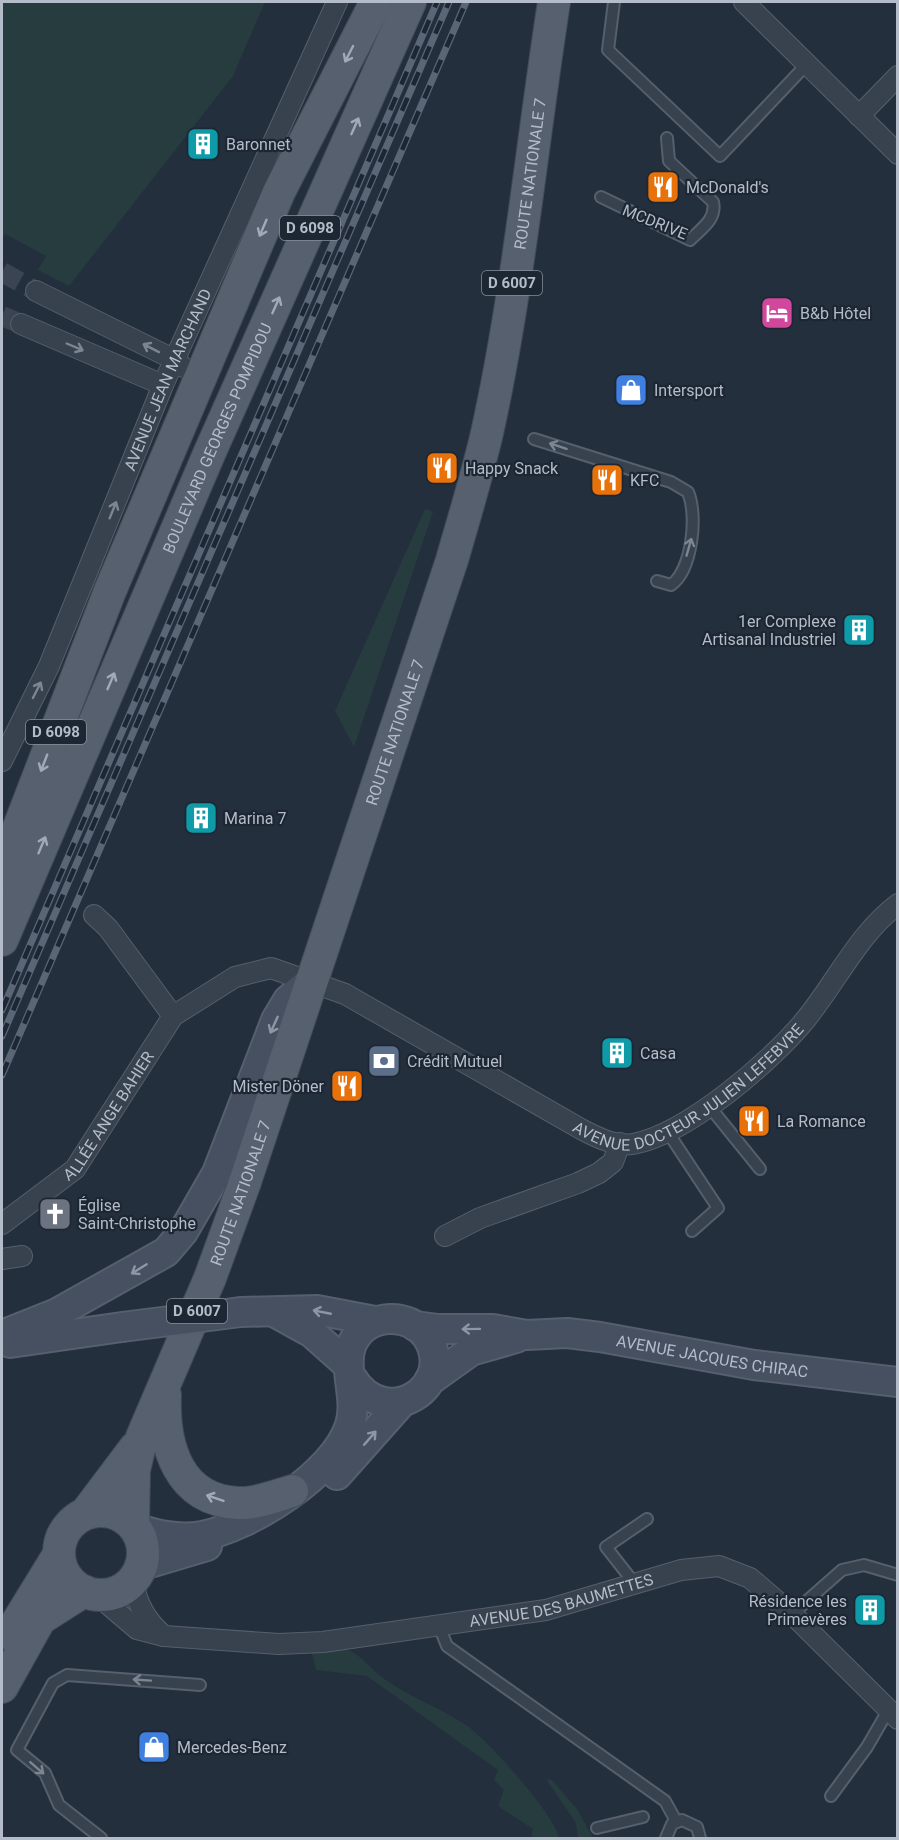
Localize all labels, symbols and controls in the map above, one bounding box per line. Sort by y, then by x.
one-way arrow [343,44,355,62]
street label: ROUTE NATIONALE 7 [510,97,549,251]
one-way arrow [350,118,361,136]
building icon: Baronnet [185,126,221,162]
place label: Baronnet [226,135,290,154]
restaurant icon: McDonald's [645,169,681,205]
place label: McDonald's [686,178,769,197]
street label: MCDRIVE [620,200,690,244]
road number: D 6098 [280,216,340,240]
one-way arrow [257,219,268,237]
road number: D 6007 [482,271,542,295]
street label: AVENUE JEAN MARCHAND [120,286,215,473]
hotel icon: B&b Hôtel [759,295,795,331]
one-way arrow [270,296,282,314]
place label: B&b Hôtel [800,304,871,323]
street label: BOULEVARD GEORGES POMPIDOU [158,320,276,556]
one-way arrow [65,342,84,353]
one-way arrow [143,342,160,354]
shop icon: Intersport [613,372,649,408]
place label: Intersport [654,381,724,400]
one-way arrow [549,440,568,451]
restaurant icon: Happy Snack [424,450,460,486]
place label: Happy Snack [465,459,559,478]
restaurant icon: KFC [589,462,625,498]
place label: KFC [630,471,659,490]
one-way arrow [108,501,119,520]
one-way arrow [684,538,695,557]
place label: 1er Complexe Artisanal Industriel [702,612,836,649]
building icon: 1er Complexe Artisanal Industriel [841,612,877,648]
street label: ROUTE NATIONALE 7 [362,657,428,808]
one-way arrow [106,672,117,691]
one-way arrow [32,681,44,699]
road number: D 6098 [26,720,86,744]
one-way arrow [37,754,48,772]
building icon: Marina 7 [183,800,219,836]
place label: Marina 7 [224,809,286,828]
one-way arrow [37,836,48,855]
one-way arrow [268,1016,280,1034]
street label: AVENUE DOCTEUR JULIEN LEFEBVRE [570,1020,807,1154]
building icon: Casa [599,1035,635,1071]
bank icon: Crédit Mutuel [366,1043,402,1079]
place label: Casa [640,1044,676,1063]
street label: ALLÉE ANGE BAHIER [59,1048,158,1184]
place label: Crédit Mutuel [407,1052,503,1071]
restaurant icon: Mister Döner [329,1068,365,1104]
place label: Mister Döner [232,1077,325,1096]
restaurant icon: La Romance [736,1103,772,1139]
place label: La Romance [777,1112,866,1131]
street label: ROUTE NATIONALE 7 [206,1118,274,1268]
church icon: Église Saint-Christophe [37,1196,73,1232]
place label: Église Saint-Christophe [78,1196,196,1233]
one-way arrow [131,1264,148,1276]
road number: D 6007 [167,1299,227,1323]
one-way arrow [313,1306,332,1317]
one-way arrow [462,1323,482,1335]
street label: AVENUE JACQUES CHIRAC [615,1331,809,1381]
one-way arrow [363,1431,377,1446]
one-way arrow [206,1491,224,1502]
street label: AVENUE DES BAUMETTES [468,1569,655,1630]
place label: Résidence les Primevères [749,1592,847,1629]
building icon: Résidence les Primevères [852,1592,888,1628]
one-way arrow [133,1674,153,1685]
shop icon: Mercedes-Benz [136,1729,172,1765]
place label: Mercedes-Benz [177,1738,287,1757]
one-way arrow [30,1761,45,1775]

